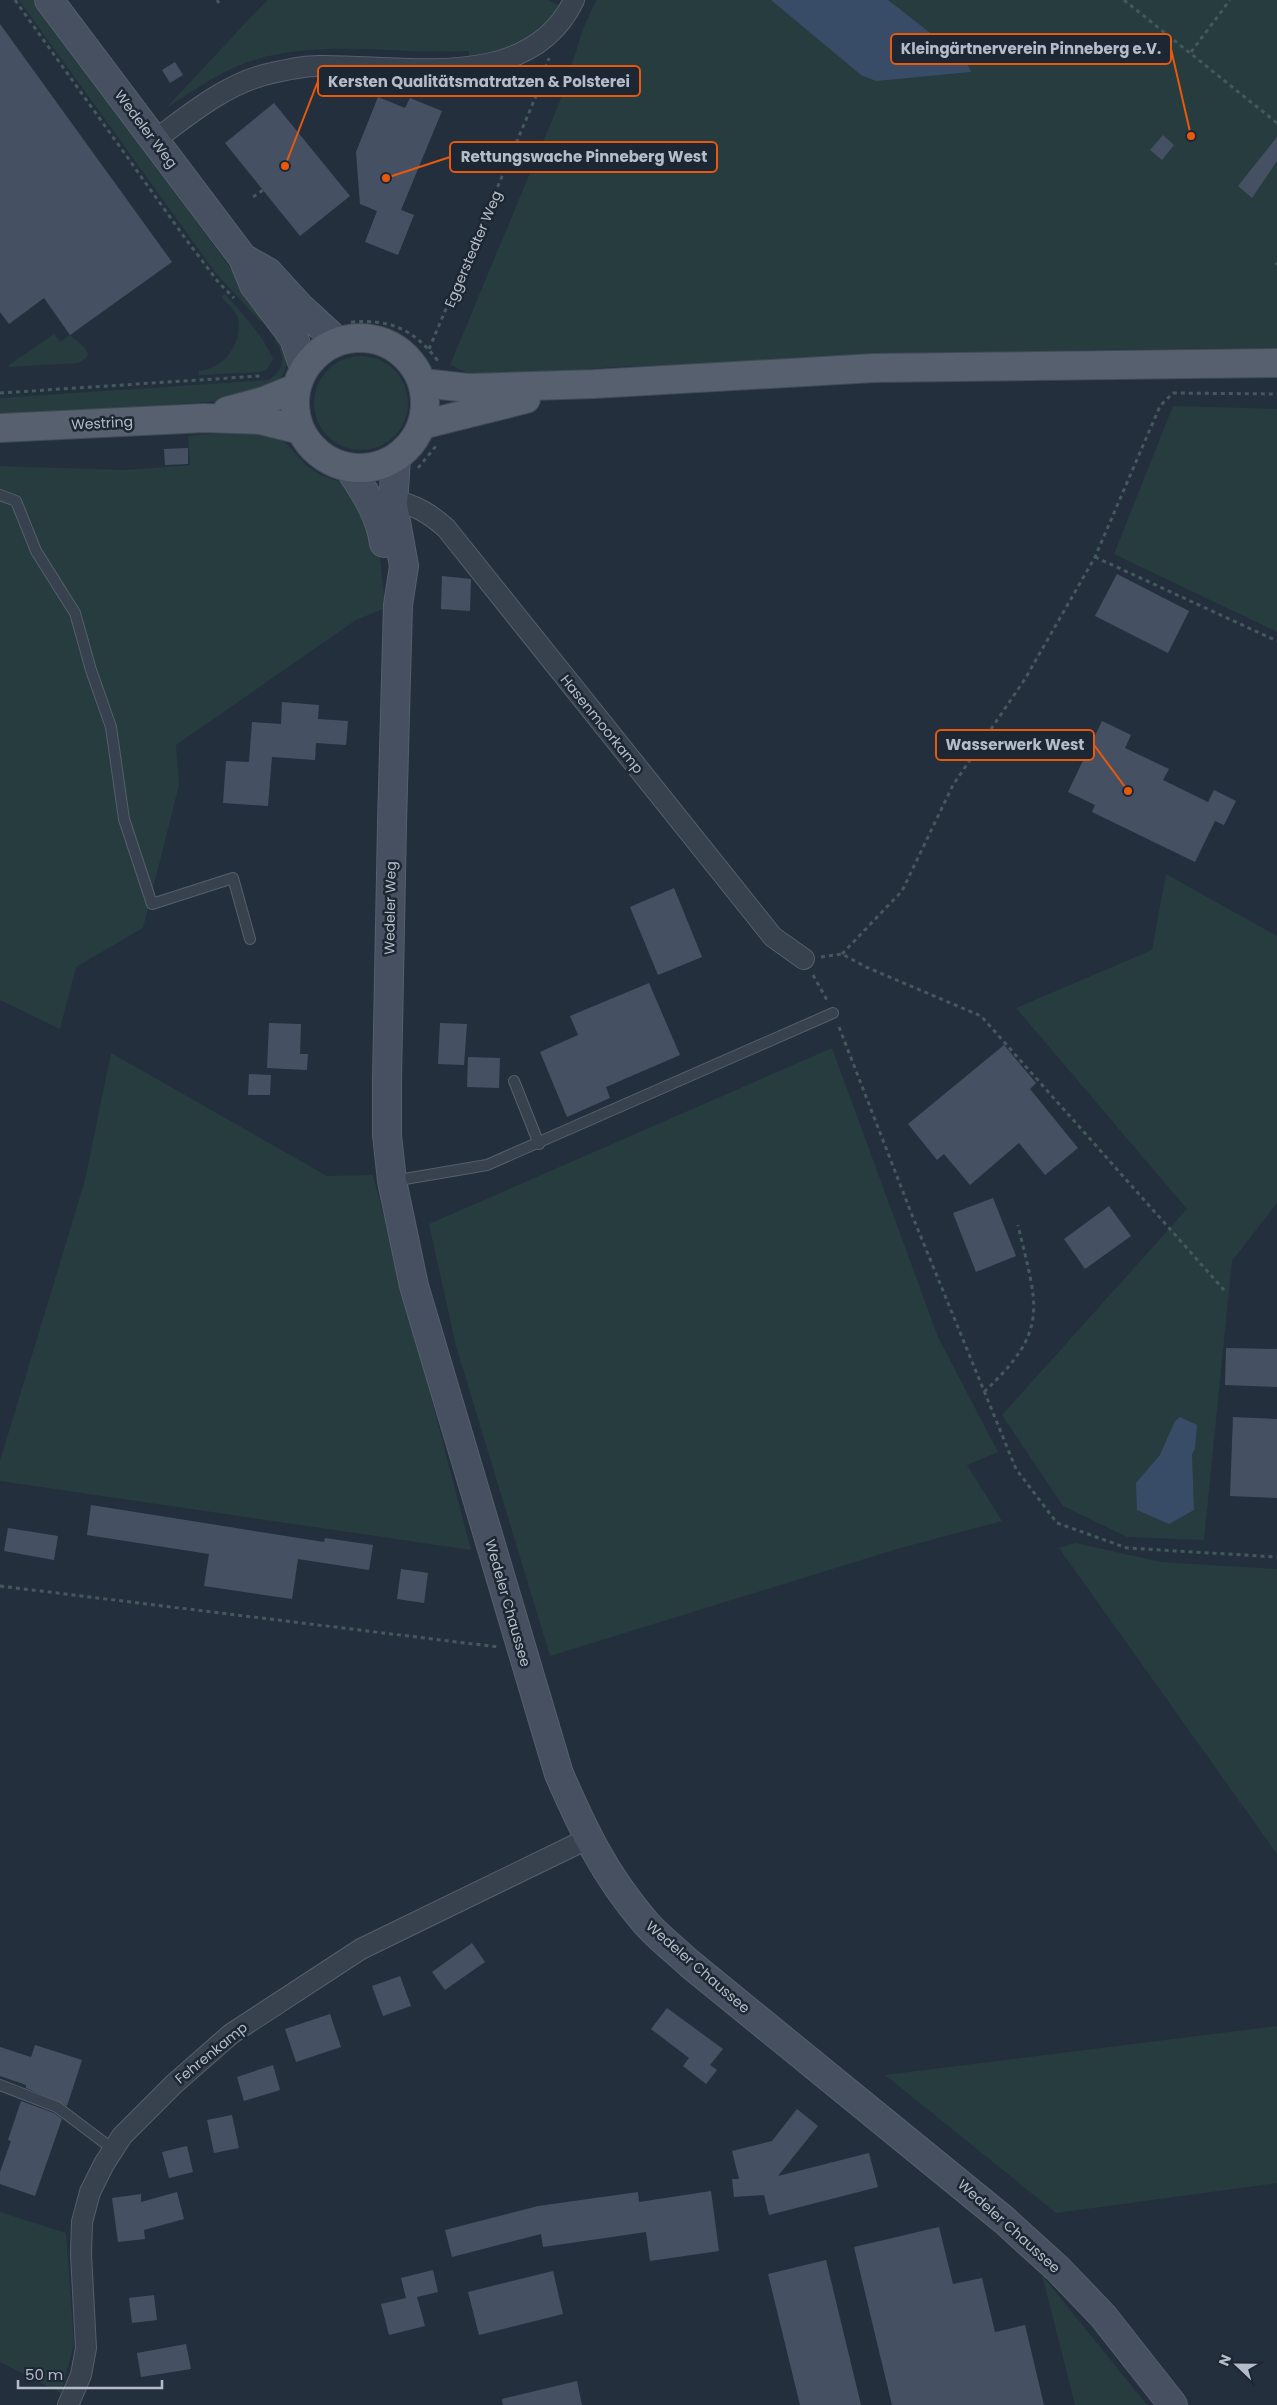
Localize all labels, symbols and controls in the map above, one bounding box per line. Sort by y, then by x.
callout: Kleingärtnerverein Pinneberg e.V. [891,34,1171,64]
text: Kleingärtnerverein Pinneberg e.V. [901,38,1161,59]
callout: Kersten Qualitätsmatratzen & Polsterei [318,66,640,96]
text: Kersten Qualitätsmatratzen & Polsterei [328,71,630,92]
street label: Wedeler Weg [110,86,182,172]
callout: Rettungswache Pinneberg West [450,142,717,172]
text: Rettungswache Pinneberg West [461,146,707,167]
street label: Eggerstedter Weg [439,188,507,310]
street label: Westring [71,411,133,435]
street label: Hasenmoorkamp [556,670,648,778]
callout: Wasserwerk West [936,730,1094,760]
text: Wasserwerk West [946,734,1084,755]
street label: Wedeler Weg [379,861,401,955]
street label: Wedeler Chaussee [480,1537,536,1669]
street label: Wedeler Chaussee [642,1916,755,2018]
street label: Fehrenkamp [170,2017,252,2089]
street label: Wedeler Chaussee [953,2174,1065,2278]
north arrow [1212,2340,1262,2390]
text: N [1214,2352,1236,2369]
scale bar [18,2358,161,2390]
text: 50 m [25,2364,63,2385]

